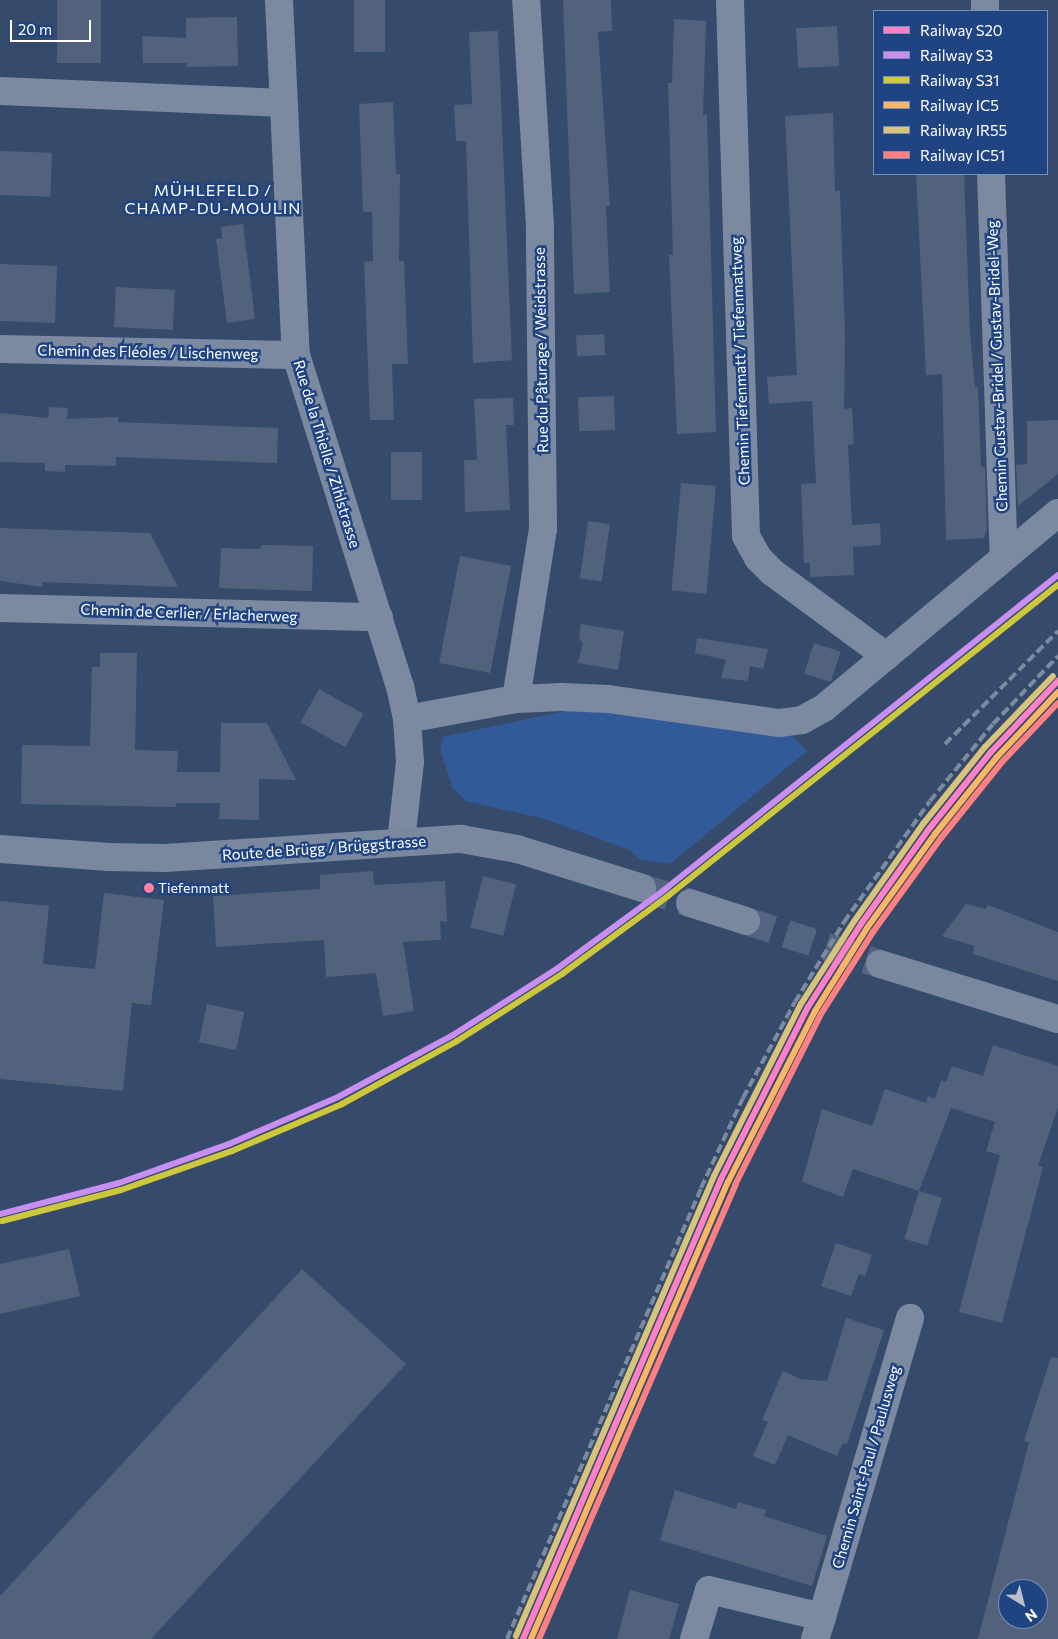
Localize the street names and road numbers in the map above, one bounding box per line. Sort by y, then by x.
street label: Chemin Gustav-Bridel / Gustav-Bridel-Weg [983,220,1011,512]
street label: Chemin Tiefenmatt / Tiefenmattweg [727,236,753,486]
street label: Rue du Pâturage / Weidstrasse [530,247,552,453]
street label: Chemin des Fléoles / Lischenweg [37,341,259,363]
street label: Rue de la Thielle / Zihlstrasse [290,358,364,550]
street label: Chemin de Cerlier / Erlacherweg [80,600,298,626]
street label: Route de Brügg / Brüggstrasse [221,832,427,864]
street label: Chemin Saint-Paul / Paulusweg [828,1363,904,1571]

